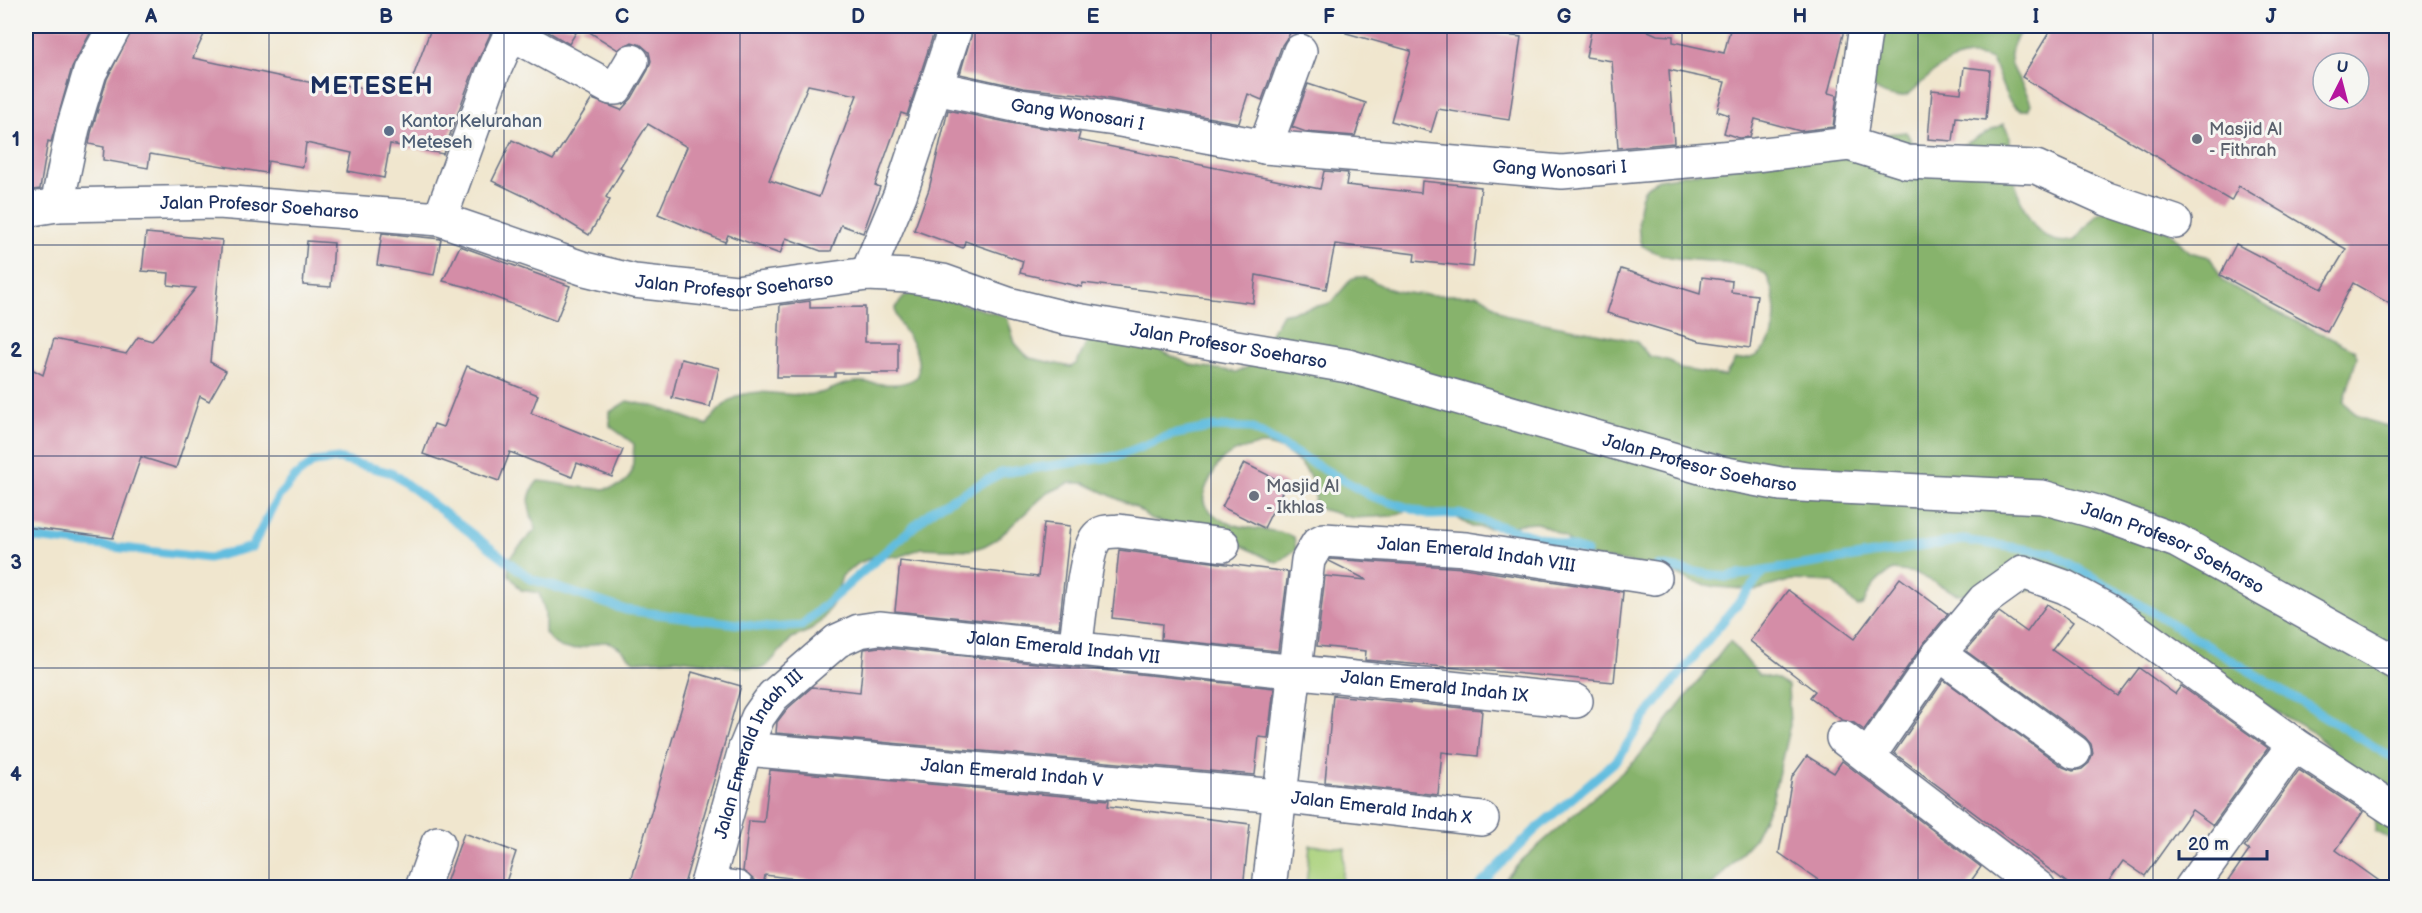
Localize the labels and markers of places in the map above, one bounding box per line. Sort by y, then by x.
place label: Kantor Kelurahan Meteseh [401,111,542,153]
place label: Masjid Al - Fithrah [2209,119,2282,161]
marker: Kantor Kelurahan Meteseh [382,124,396,138]
marker: Masjid Al - Fithrah [2190,132,2204,146]
place label: Masjid Al - Ikhlas [1266,476,1339,518]
marker: Masjid Al - Ikhlas [1247,489,1261,503]

